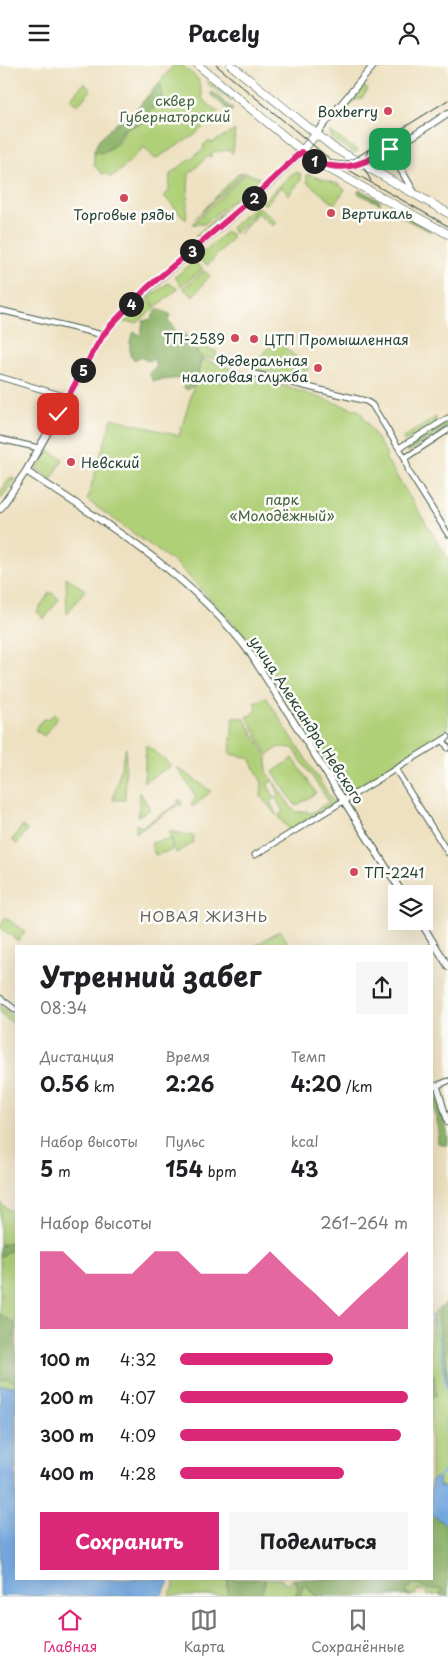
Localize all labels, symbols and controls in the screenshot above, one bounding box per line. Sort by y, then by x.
text: Pacely [188,16,260,49]
icon: menu [25,19,53,47]
icon: person [395,19,423,47]
park label: сквер Губернаторский [120,90,230,127]
place label: Boxberry [318,101,378,122]
marker: Boxberry [382,105,394,117]
pin [369,128,411,170]
icon: arrive [376,135,404,163]
pin: 1 [302,149,326,173]
text: 1 [311,151,318,172]
pin: 2 [242,185,266,211]
text: 2 [250,188,259,209]
marker: Торговые ряды [118,192,130,204]
place label: Вертикаль [341,203,413,224]
place label: Торговые ряды [73,204,175,225]
marker: Вертикаль [325,207,337,219]
pin: 3 [180,239,204,263]
text: 3 [188,241,197,262]
pin: 4 [118,291,144,317]
text: 4 [127,294,136,315]
place label: ТП-2589 [163,328,225,349]
place label: ЦТП Промышленная [264,329,409,350]
marker: ТП-2589 [229,332,241,344]
marker: ЦТП Промышленная [248,333,260,345]
place label: Федеральная налоговая служба [182,350,308,387]
pin: 5 [70,357,96,383]
text: 5 [79,360,88,381]
marker: Федеральная налоговая служба [312,362,324,374]
pin [37,393,79,435]
icon: check [44,400,72,428]
place label: Невский [81,452,140,473]
marker: Невский [65,456,77,468]
park label: парк «Молодёжный» [229,489,335,526]
street label: улица Александра Невского [245,632,369,808]
place label: ТП-2241 [364,862,424,883]
marker: ТП-2241 [348,866,360,878]
map controls [388,885,433,930]
button: layers [388,885,433,930]
district label: НОВАЯ ЖИЗНЬ [140,904,268,927]
text: Утренний забег [40,954,261,997]
button: share [356,962,408,1014]
text: 08:34 [40,995,87,1019]
text: Дистанция [40,1046,114,1067]
text: Время [165,1046,210,1067]
text: Темп [291,1046,326,1067]
text: 0.56 [40,1067,89,1099]
text: 2:26 [165,1067,215,1099]
text: 4:20 [291,1067,341,1099]
text: km [89,1076,115,1097]
text: /km [341,1076,373,1097]
text: Набор высоты [40,1131,138,1152]
text: Пульс [165,1131,205,1152]
text: kcal [291,1131,319,1152]
text: 5 [40,1152,53,1184]
text: 154 [165,1152,203,1184]
text: 43 [291,1152,318,1184]
text: m [53,1161,71,1182]
text: bpm [203,1161,237,1182]
text: Набор высоты [40,1210,152,1234]
text: 261–264 m [320,1210,408,1234]
text: 100 m [40,1347,90,1371]
text: 4:32 [120,1347,157,1371]
text: 200 m [40,1385,94,1409]
text: 4:07 [120,1385,156,1409]
text: 300 m [40,1423,94,1447]
text: 4:09 [120,1423,156,1447]
text: 400 m [40,1461,94,1485]
text: 4:28 [120,1461,156,1485]
button: Сохранить [40,1512,219,1570]
button: Поделиться [229,1512,408,1570]
tab: Главная [43,1606,97,1657]
tab: Карта [184,1606,225,1657]
tab: Сохранённые [311,1606,405,1657]

